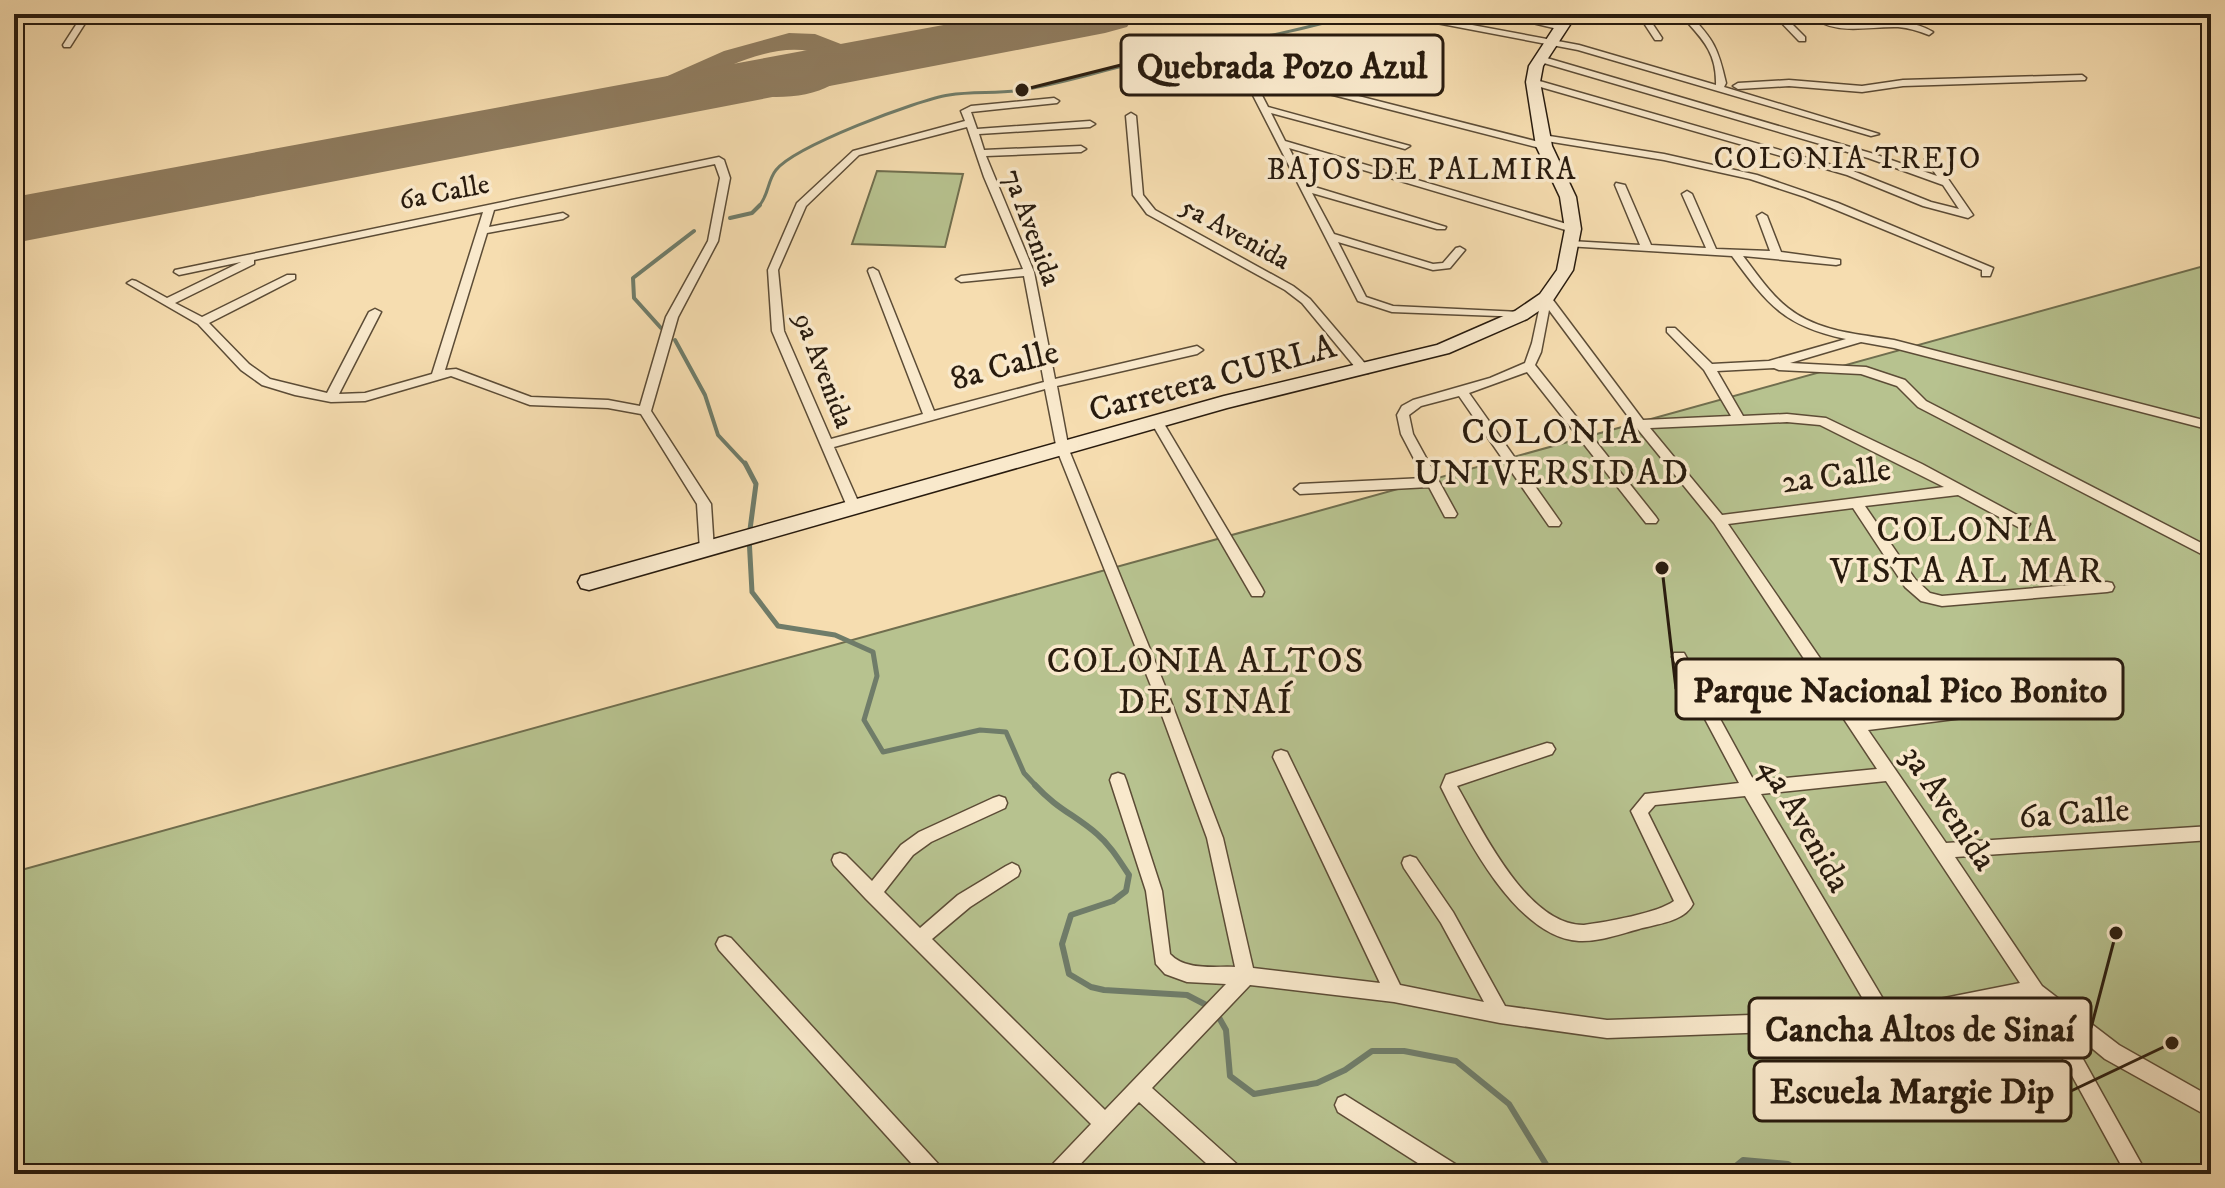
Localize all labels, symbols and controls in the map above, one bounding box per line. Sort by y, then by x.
callout: Quebrada Pozo Azul [1121,35,1443,95]
text: Quebrada Pozo Azul [1137,45,1429,90]
district label: COLONIA TREJO [1714,141,1982,178]
district label: BAJOS DE PALMIRA [1267,152,1577,189]
street label: 7a Avenida [994,164,1069,291]
street label: 6a Calle [396,167,492,218]
street label: 5a Avenida [1174,189,1297,278]
street label: 9a Avenida [785,306,862,433]
street label: Carretera CURLA [1084,326,1341,432]
street label: 8a Calle [946,331,1063,400]
district label: COLONIA UNIVERSIDAD [1414,410,1690,496]
street label: 2a Calle [1779,448,1893,504]
district label: COLONIA VISTA AL MAR [1829,508,2104,594]
district label: COLONIA ALTOS DE SINAÍ [1047,639,1365,725]
callout: Parque Nacional Pico Bonito [1676,659,2123,719]
text: Parque Nacional Pico Bonito [1693,669,2107,714]
street label: 3a Avenida [1891,737,2006,879]
street label: 4a Avenida [1749,750,1860,901]
street label: 6a Calle [2017,789,2131,839]
callout: Cancha Altos de Sinaí [1749,998,2091,1058]
text: Cancha Altos de Sinaí [1765,1008,2078,1053]
callout: Escuela Margie Dip [1754,1061,2071,1121]
text: Escuela Margie Dip [1770,1070,2054,1115]

